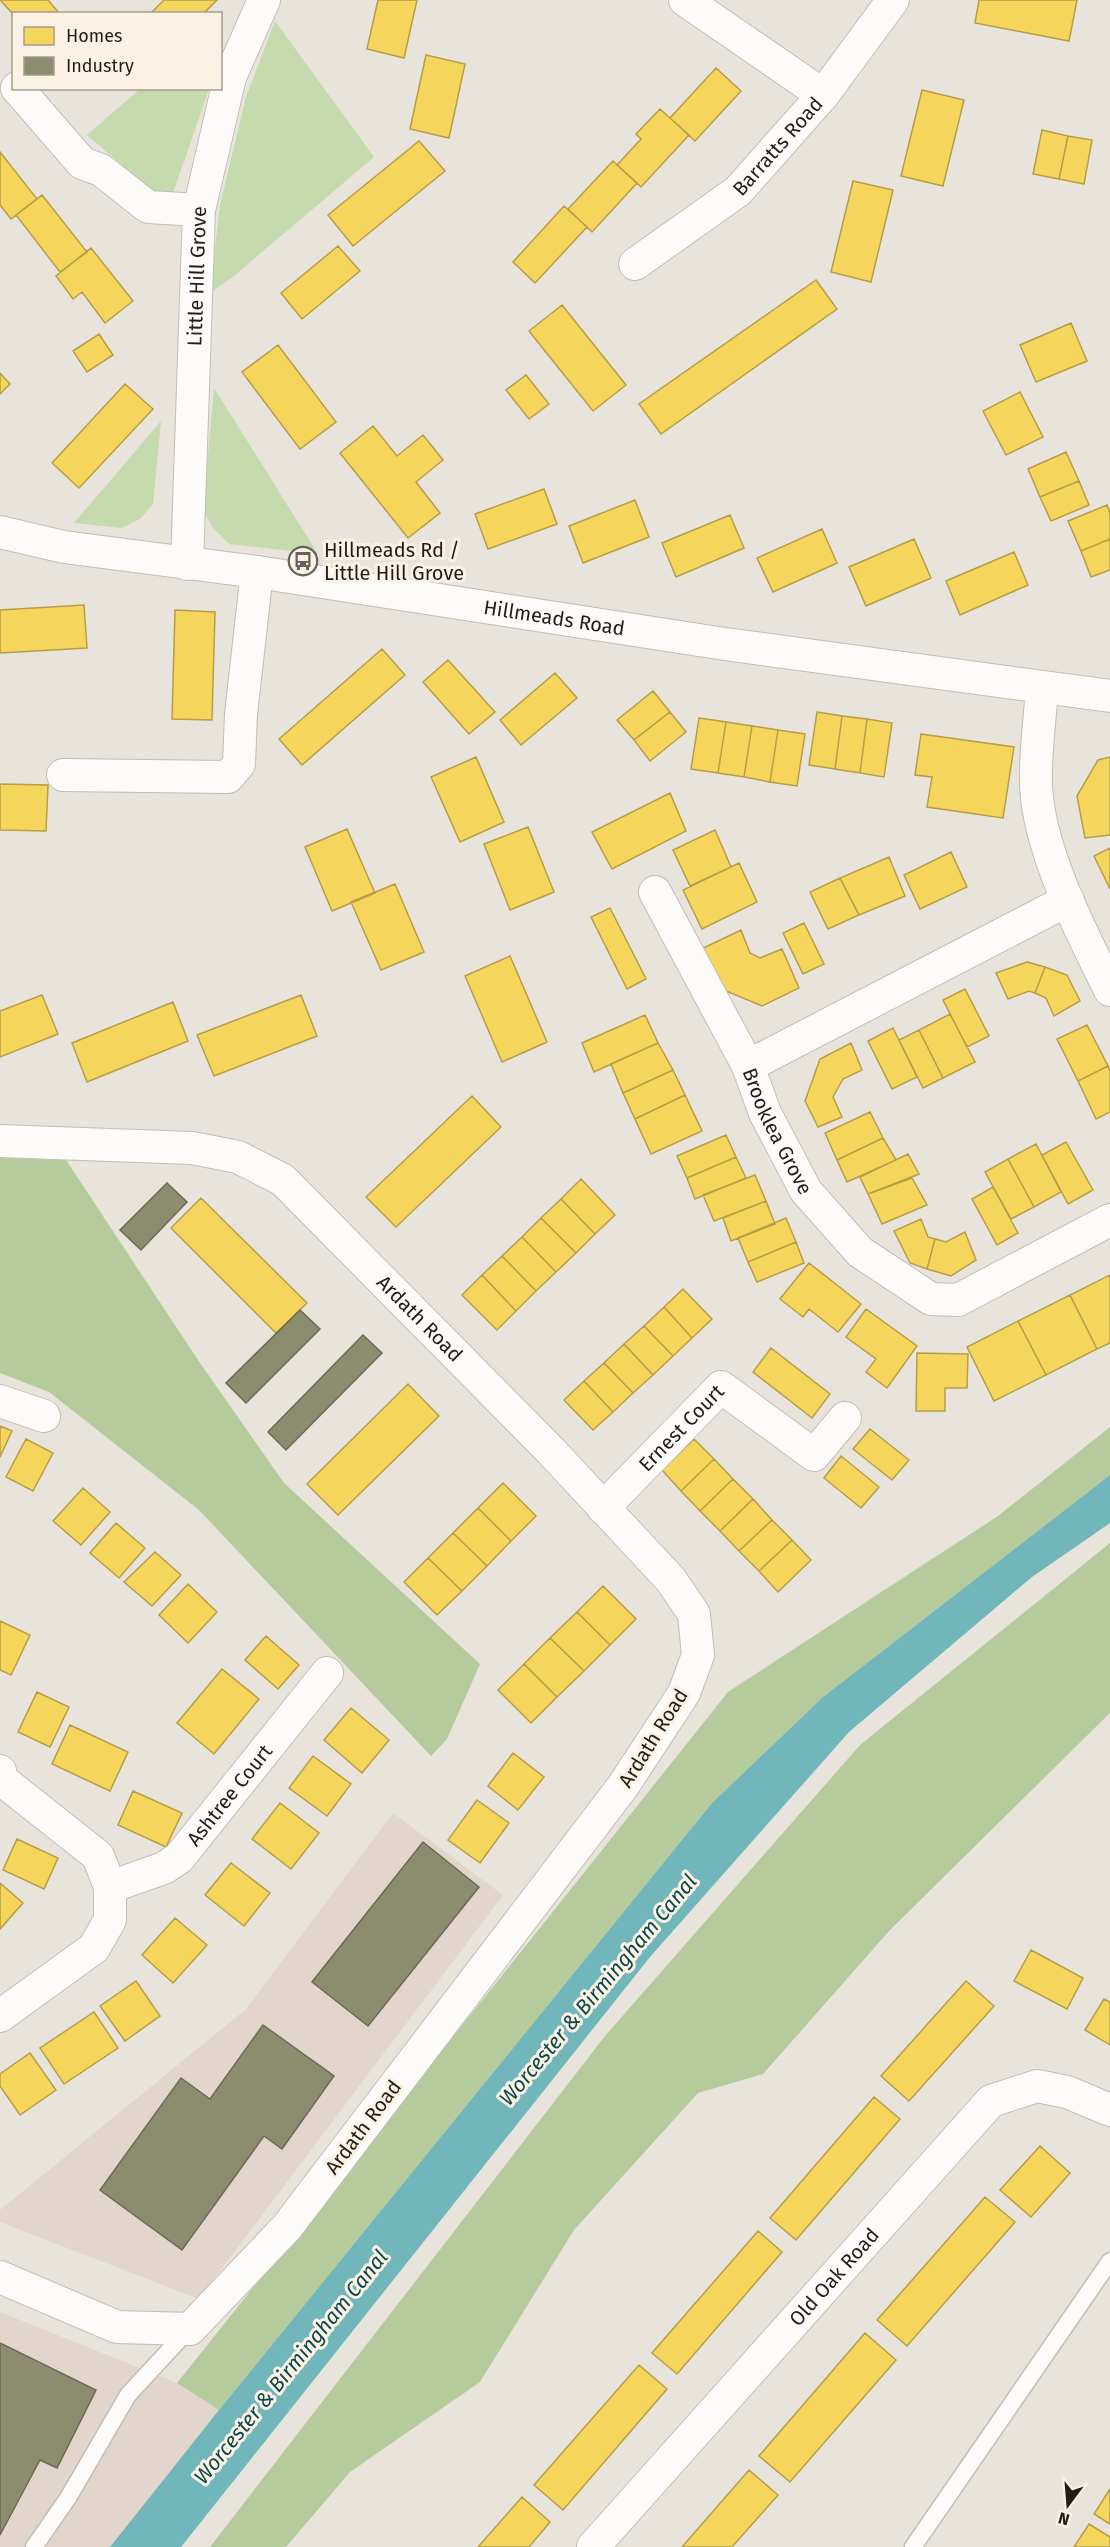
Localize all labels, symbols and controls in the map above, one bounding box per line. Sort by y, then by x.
legend [12,12,222,90]
text: Homes [66,25,122,47]
text: Industry [66,55,134,77]
street label: Barratts Road [728,92,828,201]
street label: Little Hill Grove [182,206,211,347]
place label: Hillmeads Rd / Little Hill Grove [324,538,464,585]
bus stop icon: Hillmeads Rd / Little Hill Grove [287,545,319,577]
street label: Hillmeads Road [482,595,626,640]
street label: Brooklea Grove [738,1064,818,1199]
street label: Ardath Road [372,1270,468,1366]
street label: Ernest Court [634,1379,729,1476]
street label: Ardath Road [613,1684,693,1792]
street label: Ashtree Court [182,1739,278,1851]
water label: Worcester & Birmingham Canal [494,1869,702,2111]
street label: Ardath Road [320,2075,406,2179]
street label: Old Oak Road [784,2223,884,2331]
water label: Worcester & Birmingham Canal [188,2245,394,2489]
north arrow [1038,2475,1098,2535]
text: N [1056,2508,1072,2530]

